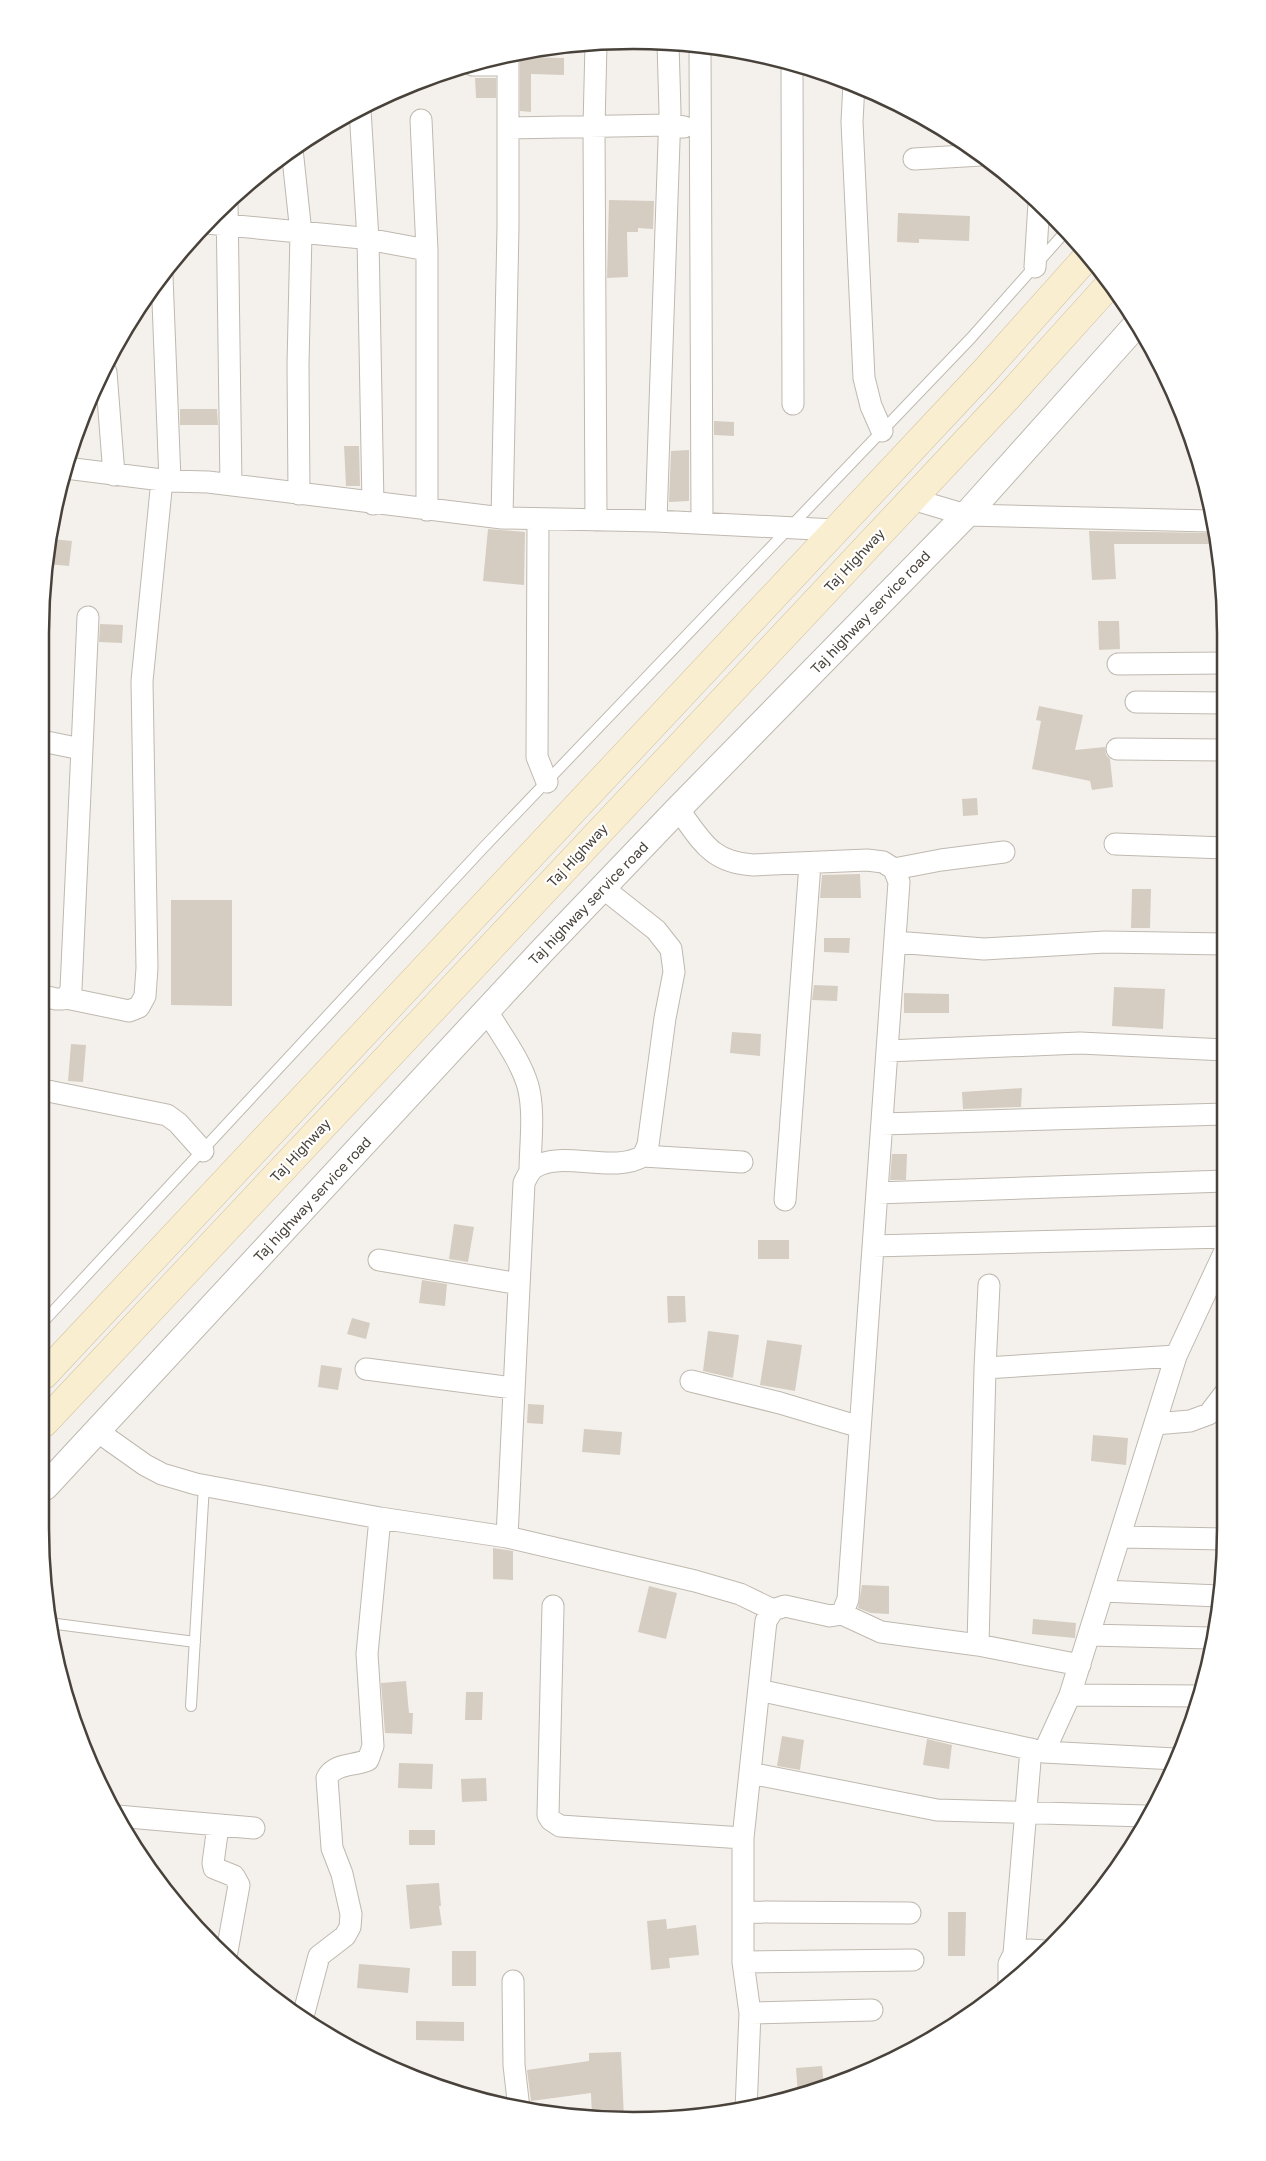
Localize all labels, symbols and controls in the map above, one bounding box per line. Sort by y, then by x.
street label: Taj Highway [820,525,888,595]
street label: Taj highway service road [807,547,933,677]
street label: Taj Highway [543,820,611,890]
street label: Taj highway service road [525,838,651,968]
street label: Taj Highway [266,1115,334,1185]
street label: Taj highway service road [250,1133,374,1265]

